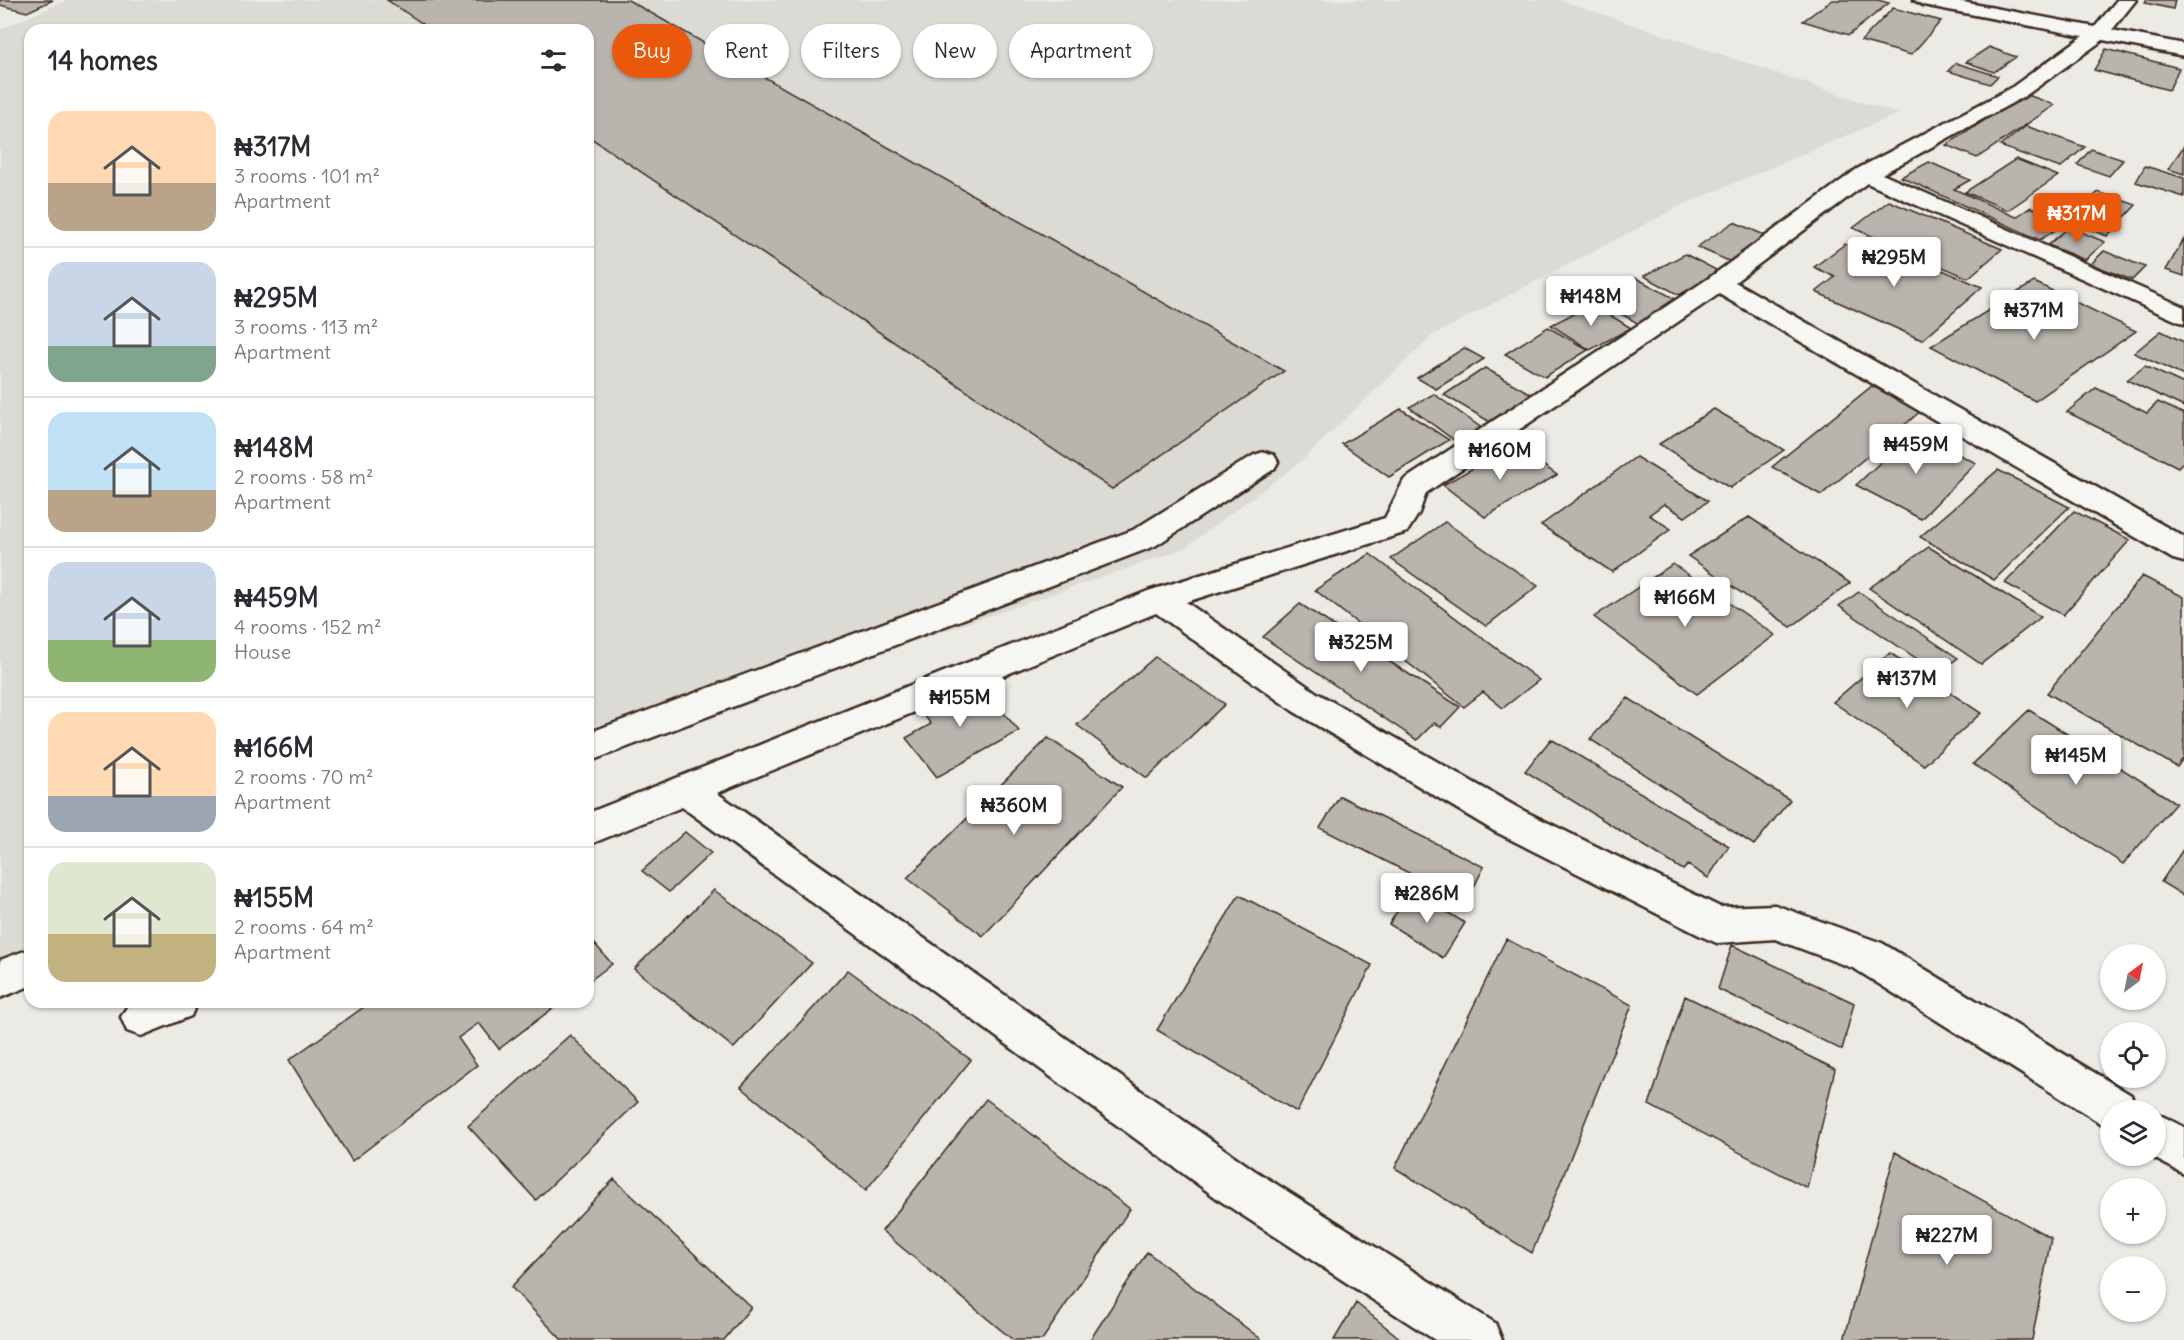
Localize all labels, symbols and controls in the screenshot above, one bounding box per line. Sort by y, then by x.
chip: Buy [612,24,692,78]
chip: Rent [704,24,789,78]
chip: Filters [801,24,901,78]
chip: New [913,24,997,78]
chip: Apartment [1009,24,1153,78]
text: 14 homes [48,44,158,77]
icon: filters [537,44,570,77]
text: ₦317M [234,130,311,163]
icon: home [96,135,168,207]
text: 3 rooms · 101 m² [234,163,380,188]
text: Apartment [234,188,331,213]
pin: ₦317M [2035,193,2119,244]
text: ₦317M [2047,200,2107,225]
pin: ₦295M [1852,237,1936,288]
text: ₦295M [1862,244,1926,269]
pin: ₦148M [1549,276,1633,327]
text: ₦295M [234,281,318,314]
text: ₦148M [1560,283,1622,308]
icon: home [96,286,168,358]
pin: ₦371M [1992,290,2076,341]
text: ₦371M [2004,297,2064,322]
text: 3 rooms · 113 m² [234,314,378,339]
text: Apartment [234,339,331,364]
pin: ₦459M [1874,424,1958,475]
pin: ₦160M [1458,430,1542,481]
text: ₦148M [234,431,314,464]
text: ₦459M [1883,431,1949,456]
icon: home [96,436,168,508]
text: ₦160M [1468,437,1532,462]
text: 2 rooms · 58 m² [234,464,374,489]
text: Apartment [234,489,331,514]
pin: ₦166M [1643,577,1727,628]
text: ₦459M [234,581,319,614]
text: ₦166M [1654,584,1716,609]
icon: home [96,586,168,658]
text: 4 rooms · 152 m² [234,614,382,639]
pin: ₦325M [1319,622,1403,673]
text: ₦325M [1329,629,1393,654]
text: House [234,639,291,664]
pin: ₦137M [1865,658,1949,709]
text: ₦137M [1877,665,1937,690]
pin: ₦155M [918,677,1002,728]
text: ₦155M [929,684,991,709]
text: ₦166M [234,731,314,764]
pin: ₦145M [2034,735,2118,786]
icon: home [96,736,168,808]
text: ₦145M [2045,742,2107,767]
text: 2 rooms · 70 m² [234,764,374,789]
pin: ₦360M [972,785,1056,836]
text: Apartment [234,789,331,814]
text: ₦360M [981,792,1047,817]
pin: ₦286M [1385,873,1469,924]
text: ₦286M [1395,880,1459,905]
text: ₦155M [234,881,314,914]
icon: home [96,886,168,958]
text: 2 rooms · 64 m² [234,914,374,939]
text: Apartment [234,939,331,964]
north arrow [2100,944,2166,1010]
map controls [2100,944,2166,1322]
button: locate [2100,1022,2166,1088]
button: layers [2100,1100,2166,1166]
button: + [2100,1178,2166,1244]
pin: ₦227M [1905,1215,1989,1266]
text: ₦227M [1916,1222,1978,1247]
button: − [2100,1256,2166,1322]

